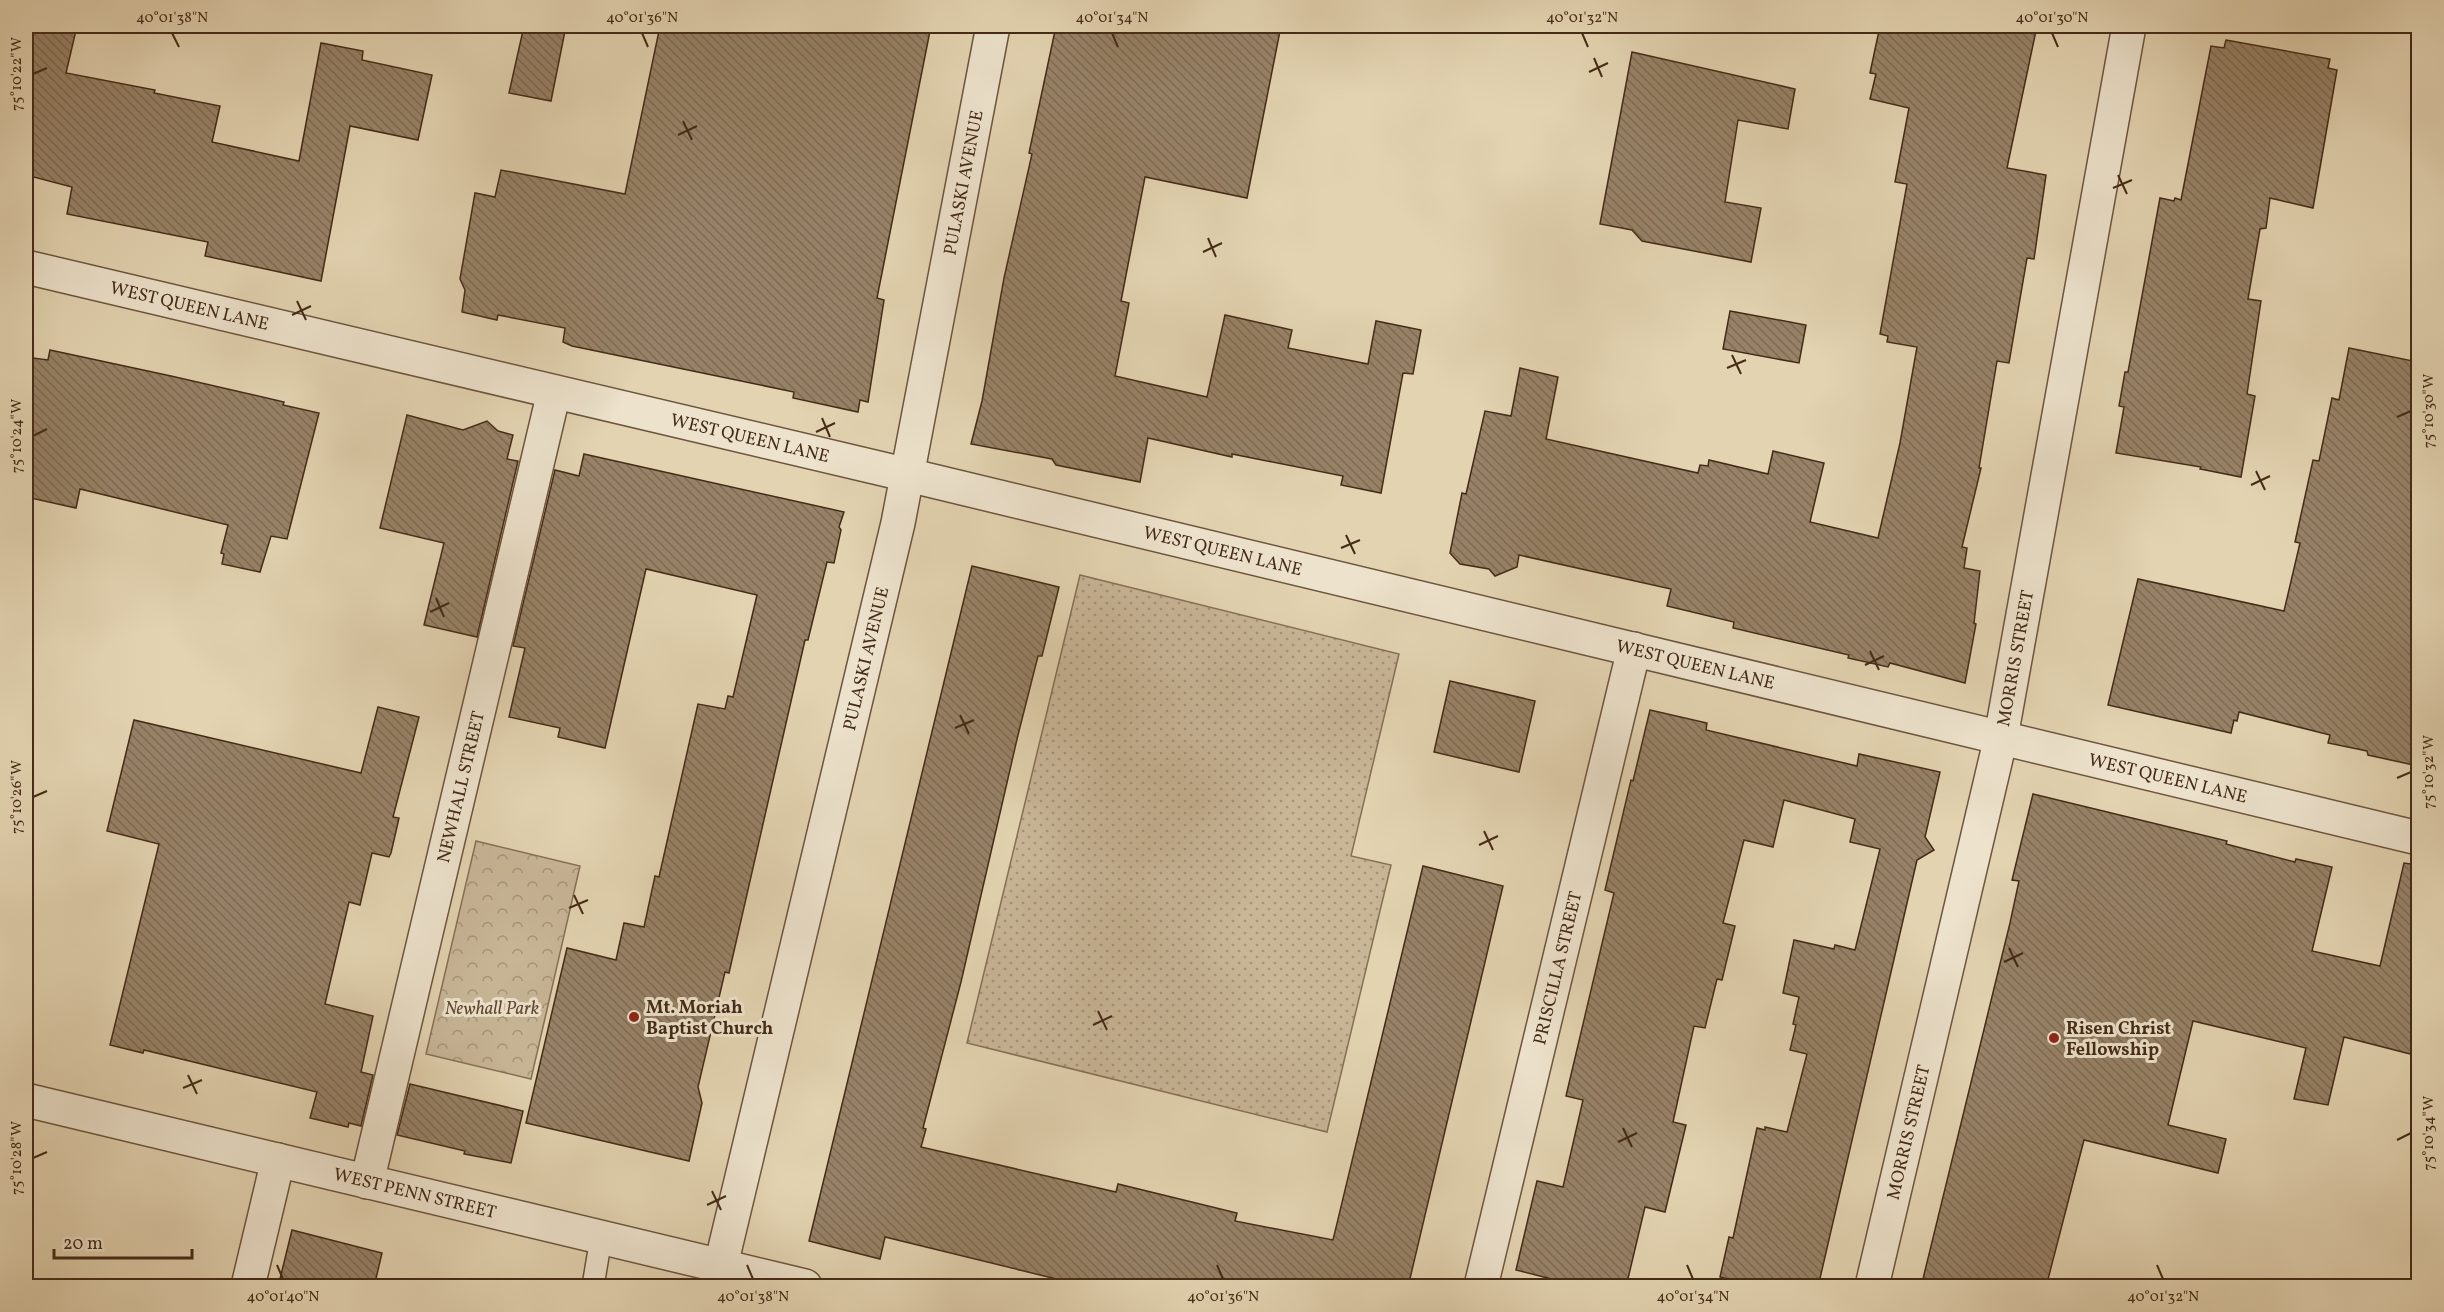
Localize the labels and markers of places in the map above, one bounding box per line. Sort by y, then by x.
place label: Mt. Moriah Baptist Church [646,996,774,1042]
marker: Mt. Moriah Baptist Church [627,1010,641,1024]
place label: Risen Christ Fellowship [2066,1017,2171,1063]
marker: Risen Christ Fellowship [2047,1031,2061,1045]

